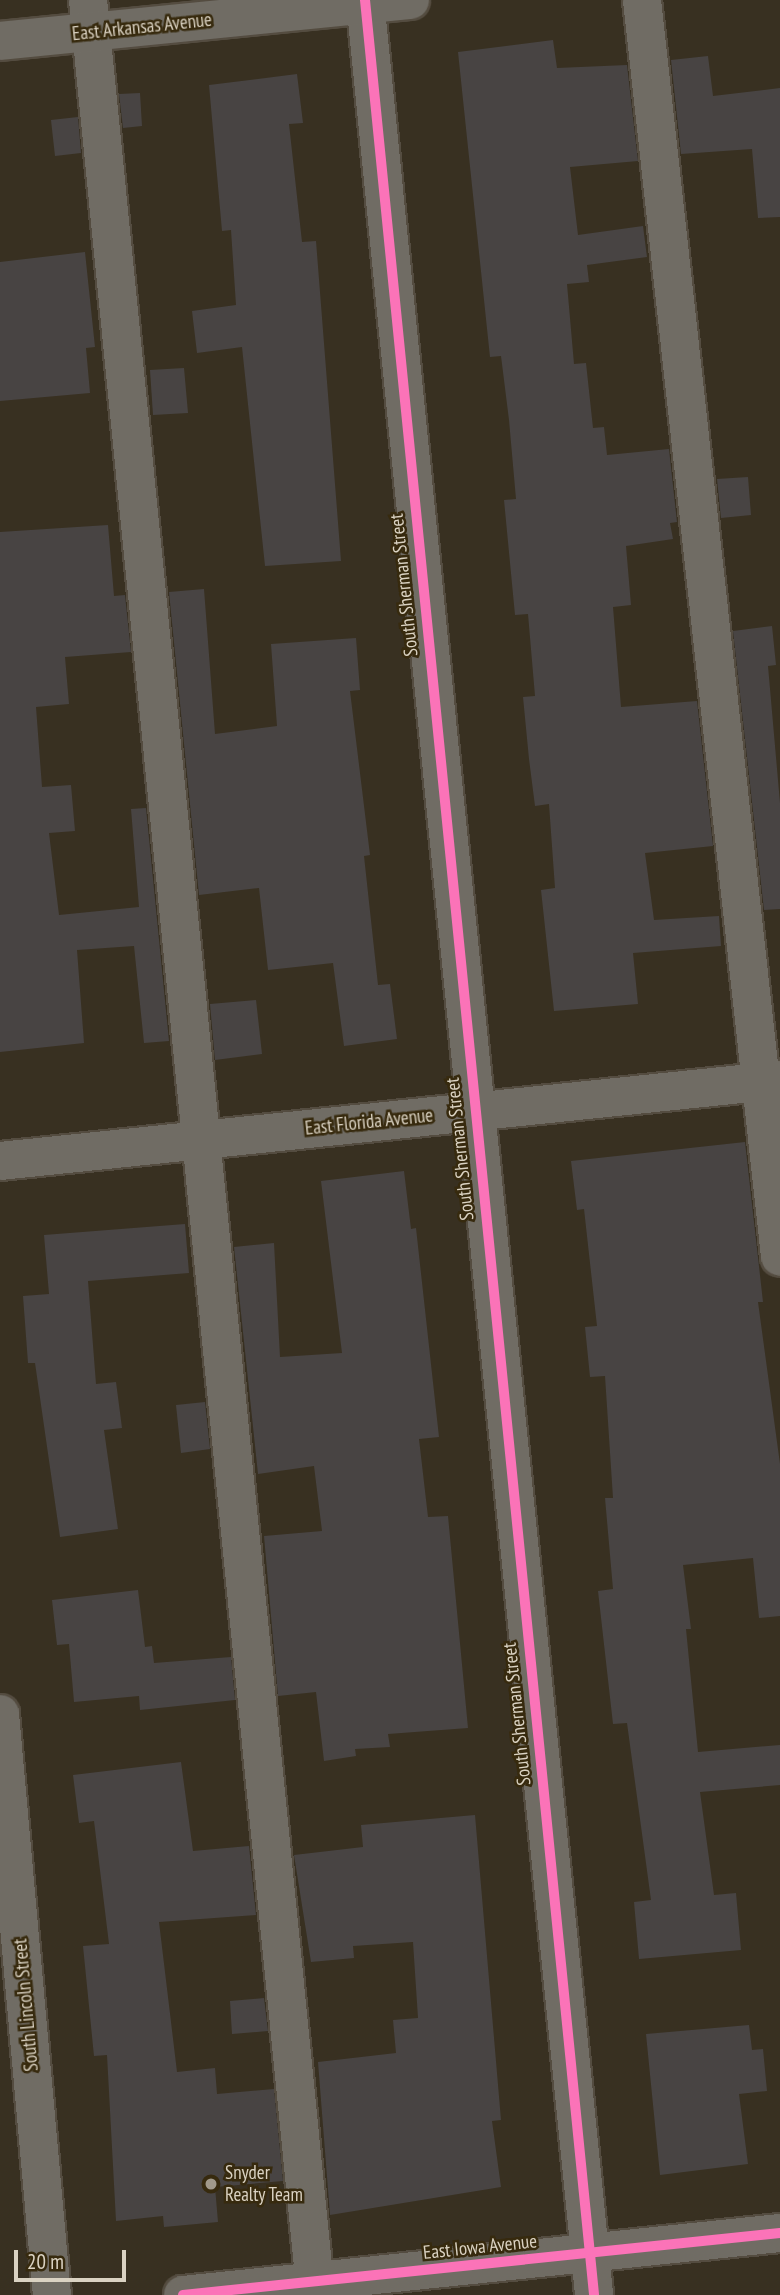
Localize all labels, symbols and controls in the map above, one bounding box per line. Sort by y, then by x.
street label: East Arkansas Avenue [70,8,214,46]
street label: South Sherman Street [385,512,423,658]
street label: South Sherman Street [441,1076,479,1222]
street label: East Florida Avenue [304,1104,434,1140]
street label: South Sherman Street [498,1641,536,1787]
street label: South Lincoln Street [9,1938,43,2072]
place label: Snyder Realty Team [225,2162,304,2206]
marker: Snyder Realty Team [203,2176,219,2192]
street label: East Iowa Avenue [422,2230,538,2264]
scale bar [18,2236,130,2280]
text: 20 m [27,2248,64,2275]

